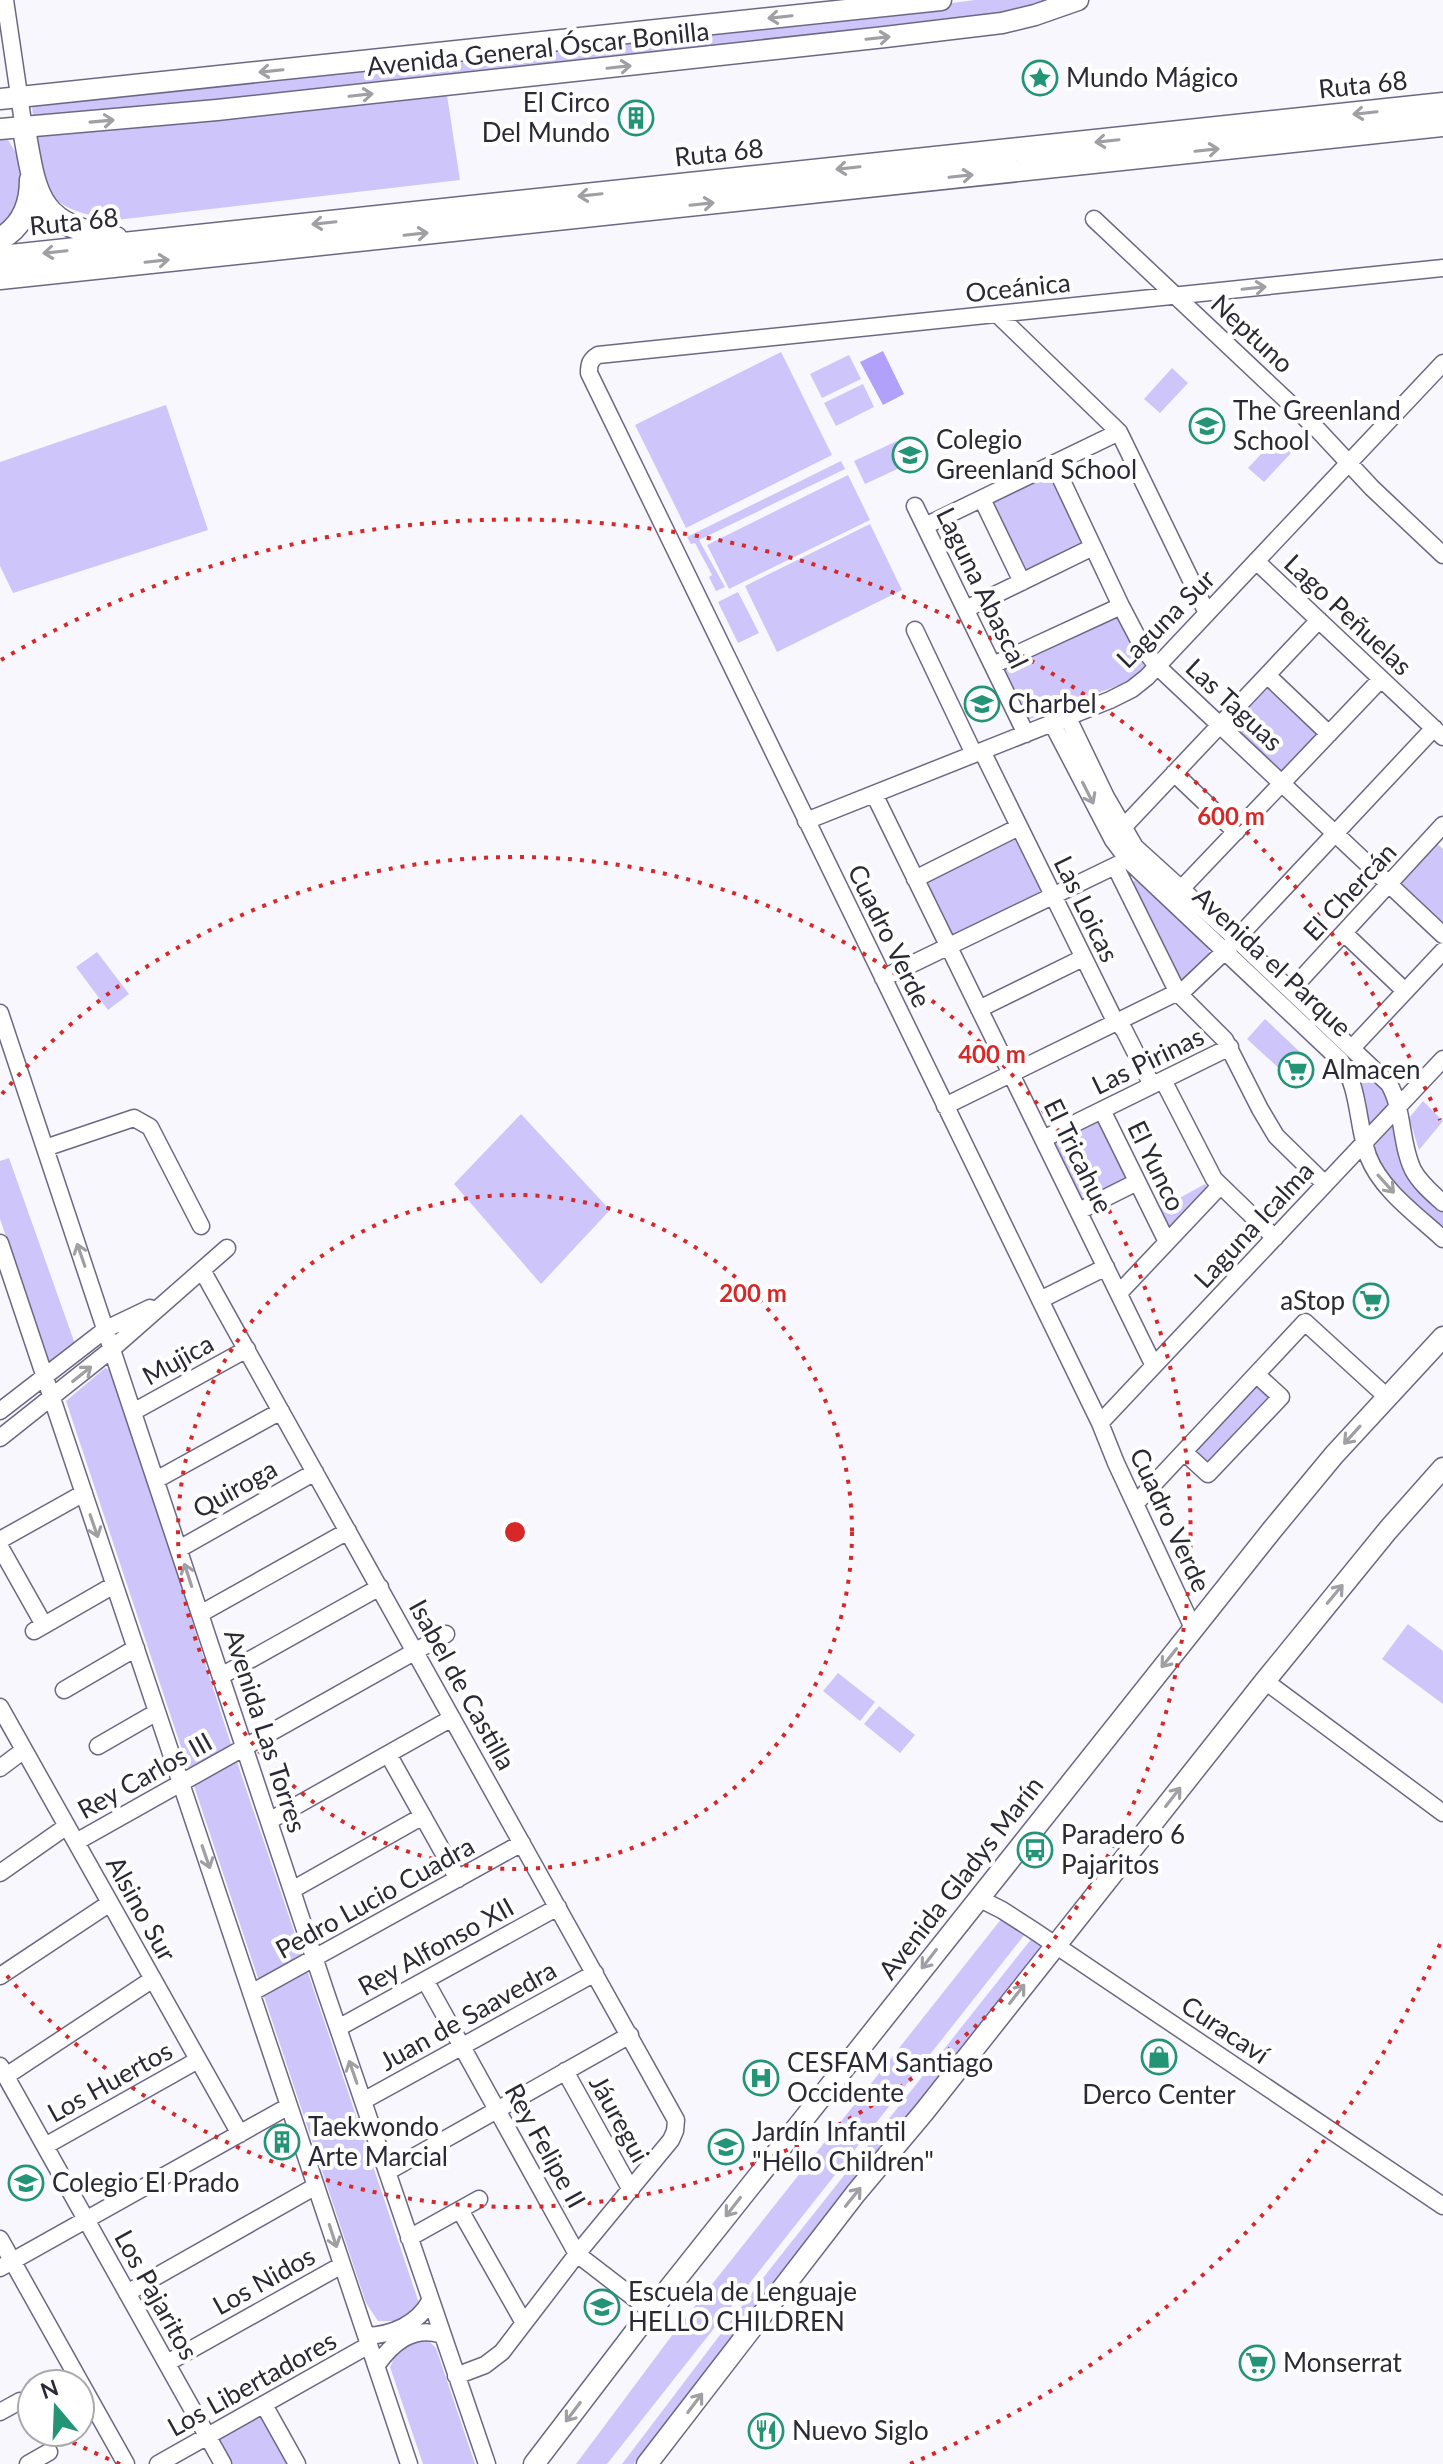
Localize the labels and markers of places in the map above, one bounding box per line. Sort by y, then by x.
place icon: Mundo Mágico [1021,59,1059,97]
place label: Mundo Mágico [1066,61,1238,93]
place label: El Circo Del Mundo [482,86,610,148]
building icon: El Circo Del Mundo [617,99,655,137]
place label: The Greenland School [1233,394,1401,456]
school or university icon: The Greenland School [1188,407,1226,445]
place label: Colegio Greenland School [936,423,1137,485]
school or university icon: Colegio Greenland School [891,436,929,474]
school or university icon: Charbel [963,685,1001,723]
place label: Charbel [1008,687,1097,719]
supermarket icon: Almacen [1277,1051,1315,1089]
place label: Almacen [1322,1053,1420,1085]
supermarket icon: aStop [1352,1282,1390,1320]
place label: aStop [1280,1284,1345,1316]
centre of rings [501,1518,529,1546]
place label: Paradero 6 Pajaritos [1061,1818,1185,1880]
bus stop icon: Paradero 6 Pajaritos [1016,1831,1054,1869]
shop icon: Derco Center [1140,2038,1178,2076]
place label: CESFAM Santiago Occidente [787,2046,993,2108]
hospital icon: CESFAM Santiago Occidente [742,2059,780,2097]
place label: Derco Center [1082,2078,1236,2110]
place label: Taekwondo Arte Marcial [308,2110,448,2172]
place label: Jardín Infantil "Hello Children" [752,2115,934,2177]
building icon: Taekwondo Arte Marcial [263,2123,301,2161]
school or university icon: Jardín Infantil "Hello Children" [707,2128,745,2166]
school or university icon: Colegio El Prado [7,2164,45,2202]
place label: Colegio El Prado [52,2166,239,2198]
place label: Escuela de Lenguaje HELLO CHILDREN [628,2275,857,2337]
school or university icon: Escuela de Lenguaje HELLO CHILDREN [583,2288,621,2326]
supermarket icon: Monserrat [1238,2344,1276,2382]
place label: Monserrat [1283,2346,1402,2378]
restaurant icon: Nuevo Siglo [747,2412,785,2450]
place label: Nuevo Siglo [792,2414,929,2446]

